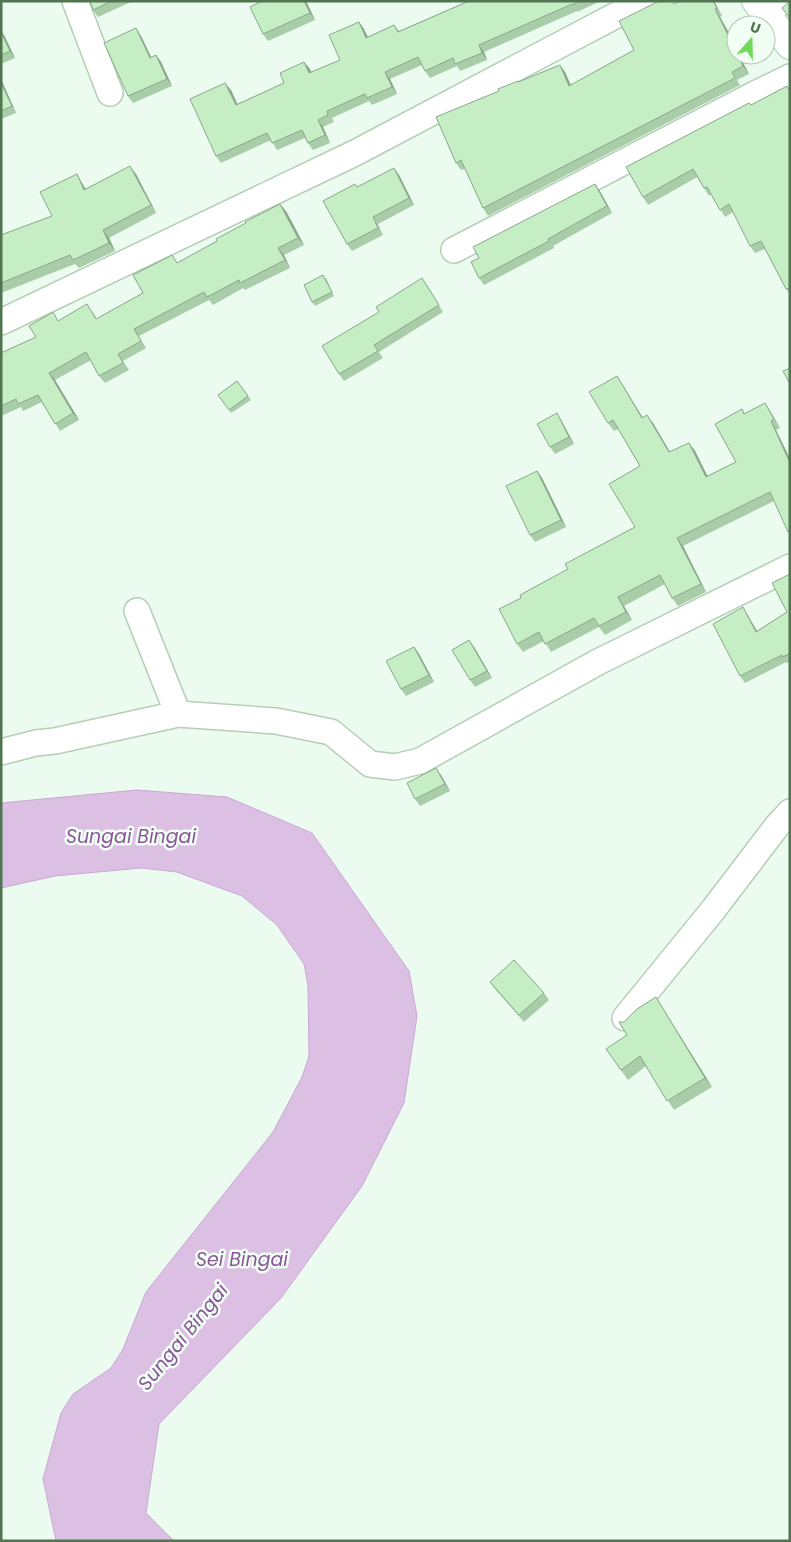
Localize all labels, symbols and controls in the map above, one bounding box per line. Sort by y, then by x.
north arrow [726,15,776,65]
text: U [747,17,764,39]
water label: Sungai Bingai [66,823,196,850]
water label: Sei Bingai [196,1246,288,1273]
water label: Sungai Bingai [132,1278,235,1396]

